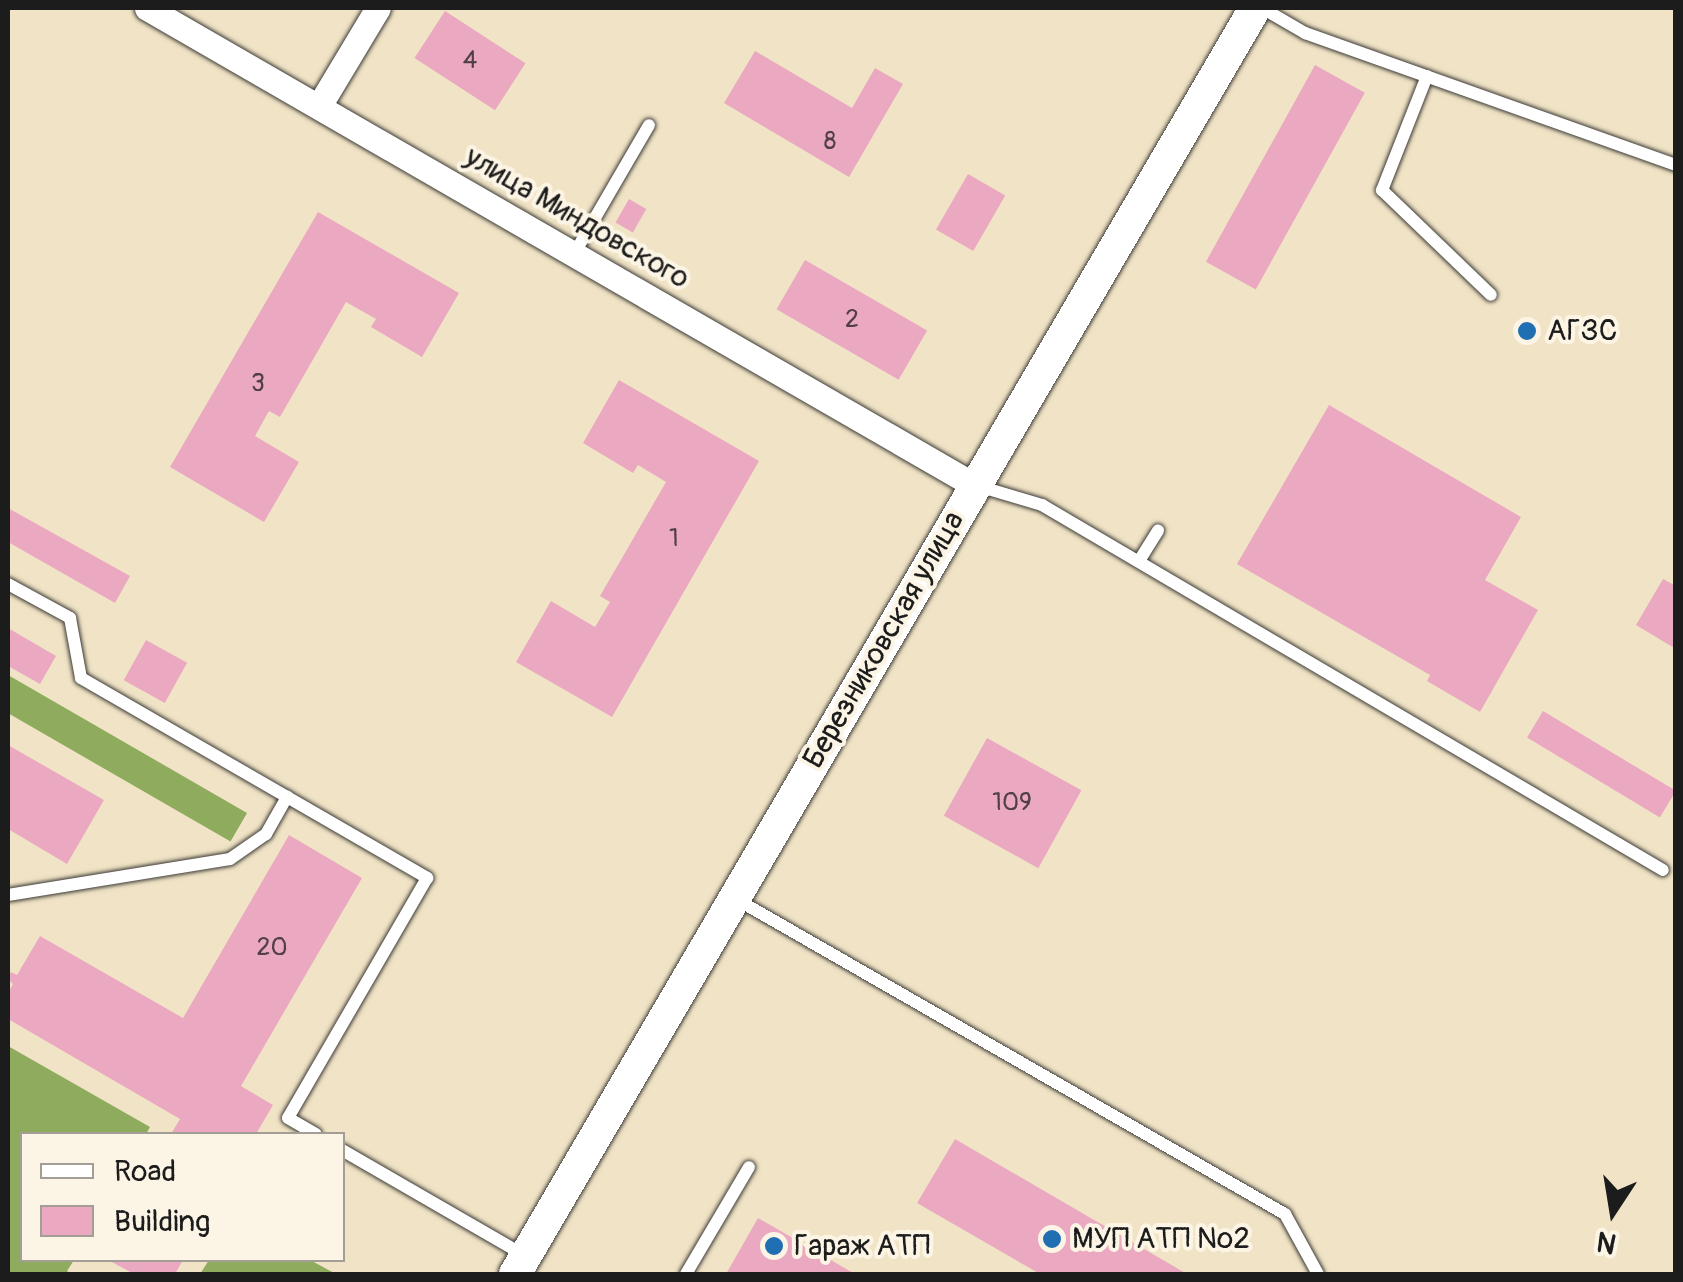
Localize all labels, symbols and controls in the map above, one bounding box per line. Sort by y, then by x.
house number: 4 [463,46,477,76]
house number: 8 [824,127,836,157]
street label: улица Миндовского [458,139,696,297]
house number: 2 [845,305,859,335]
place label: АГЗС [1547,313,1617,349]
marker: АГЗС [1516,320,1538,342]
house number: 3 [251,369,265,399]
street label: Березниковская улица [796,505,972,775]
house number: 1 [669,524,679,554]
house number: 109 [992,788,1032,818]
house number: 20 [256,933,288,963]
legend [20,1132,345,1262]
text: Road [114,1153,176,1190]
north arrow [1563,1162,1663,1262]
text: Building [114,1203,210,1240]
place label: МУП АТП №2 [1072,1221,1250,1257]
text: N [1594,1223,1620,1261]
place label: Гараж АТП [794,1228,930,1264]
marker: МУП АТП №2 [1041,1228,1063,1250]
marker: Гараж АТП [763,1235,785,1257]

